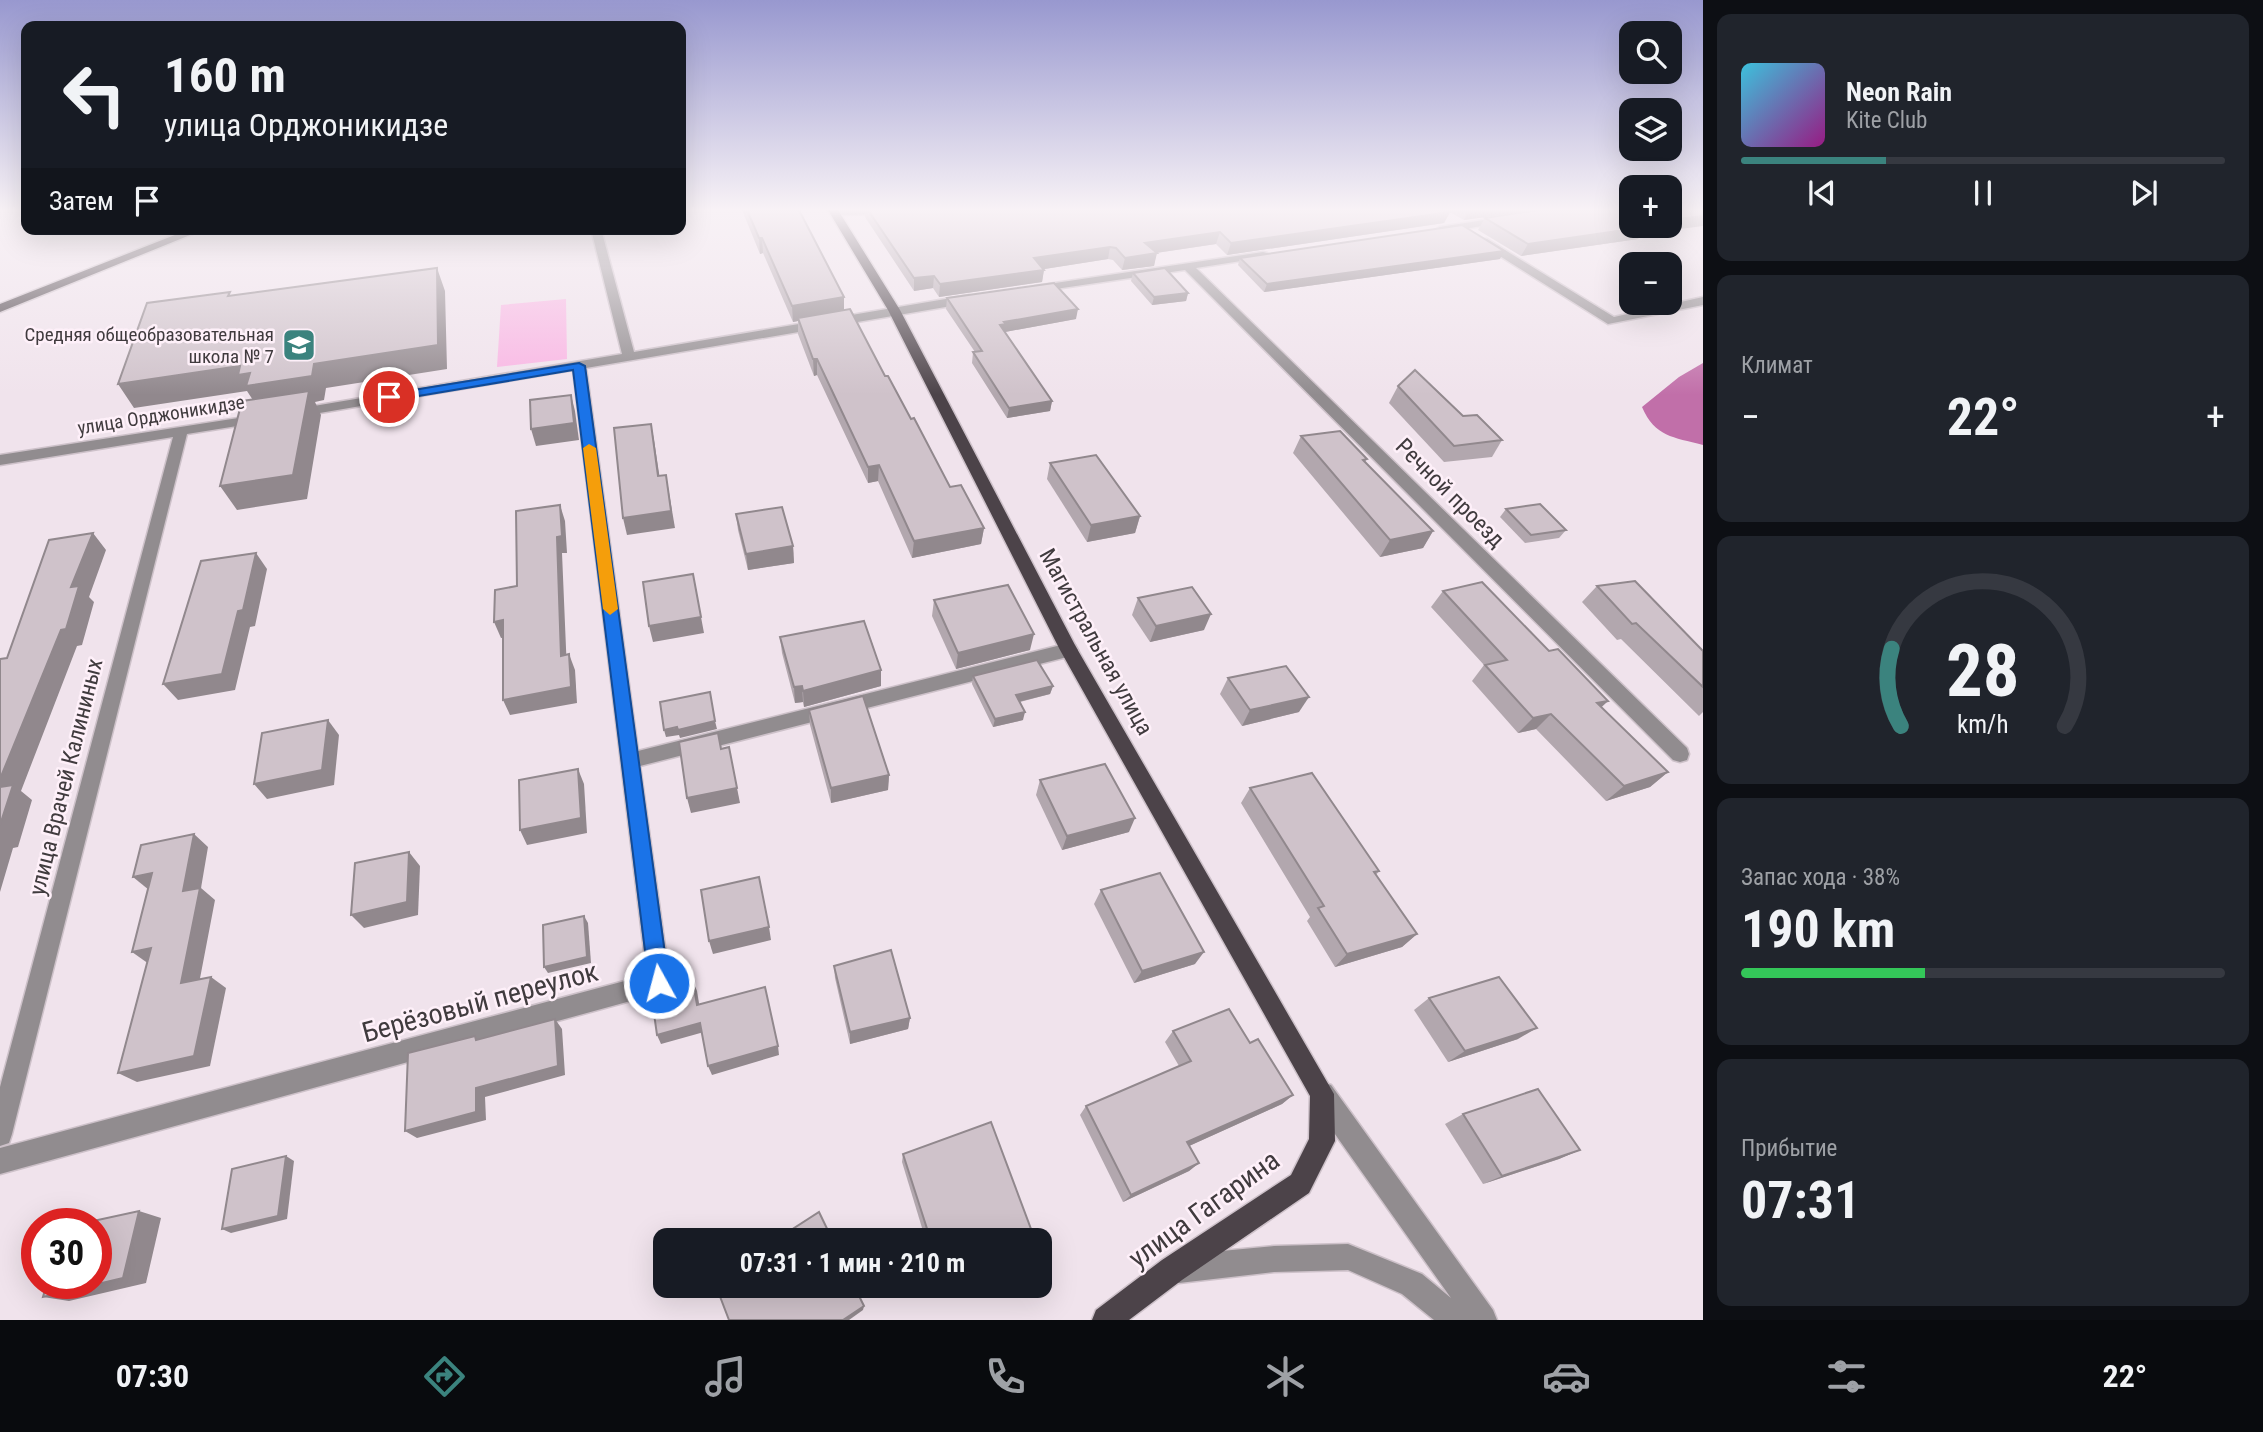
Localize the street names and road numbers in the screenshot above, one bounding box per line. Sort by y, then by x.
street label: улица Орджоникидзе [76,390,246,440]
street label: Речной проезд [1390,433,1510,553]
street label: Магистральная улица [1034,544,1158,740]
street label: улица Врачей Калининых [24,656,108,898]
street label: Берёзовый переулок [358,955,602,1049]
street label: улица Гагарина [1122,1143,1286,1275]

